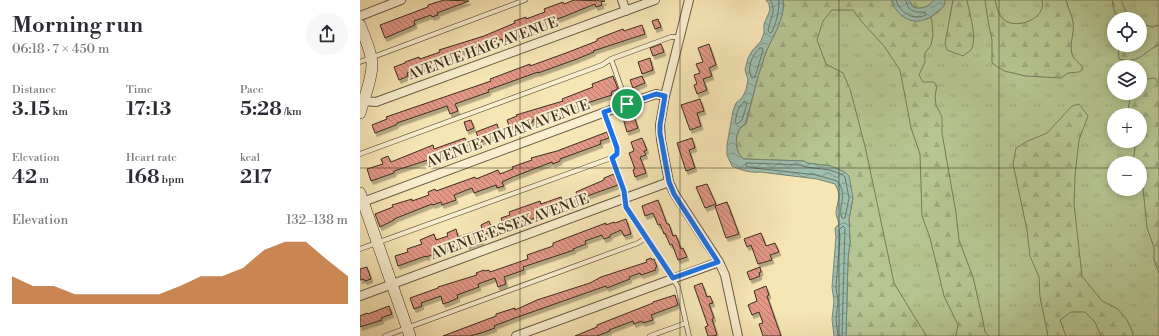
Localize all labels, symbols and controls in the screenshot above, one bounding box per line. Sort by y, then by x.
text: Morning run [12,12,143,39]
map controls [1107,12,1147,196]
button: locate [1107,12,1147,52]
button: share [306,13,348,55]
street label: AVENUE HAIG AVENUE [405,13,561,85]
text: 06:18 · 7 × 450 m [12,41,109,57]
button: layers [1107,60,1147,100]
text: Distance [12,83,56,97]
text: Time [126,83,153,97]
text: Pace [240,83,264,97]
pin [610,87,644,121]
icon: arrive [616,93,638,115]
street label: AVENUE VIVIAN AVENUE [423,96,592,172]
text: 3.15 [12,97,50,122]
text: 17:13 [126,97,172,122]
text: 5:28 [240,97,282,122]
text: km [50,105,68,119]
text: /km [282,105,302,119]
button: + [1107,108,1147,148]
text: Elevation [12,151,60,165]
text: Heart rate [126,151,177,165]
text: kcal [240,151,260,165]
button: − [1107,156,1147,196]
text: 42 [12,165,37,190]
text: 168 [126,165,160,190]
text: 217 [240,165,272,190]
text: m [37,173,49,187]
text: bpm [160,173,184,187]
street label: AVENUE ESSEX AVENUE [427,190,592,264]
text: Elevation [12,212,68,228]
text: 132–138 m [286,212,348,228]

